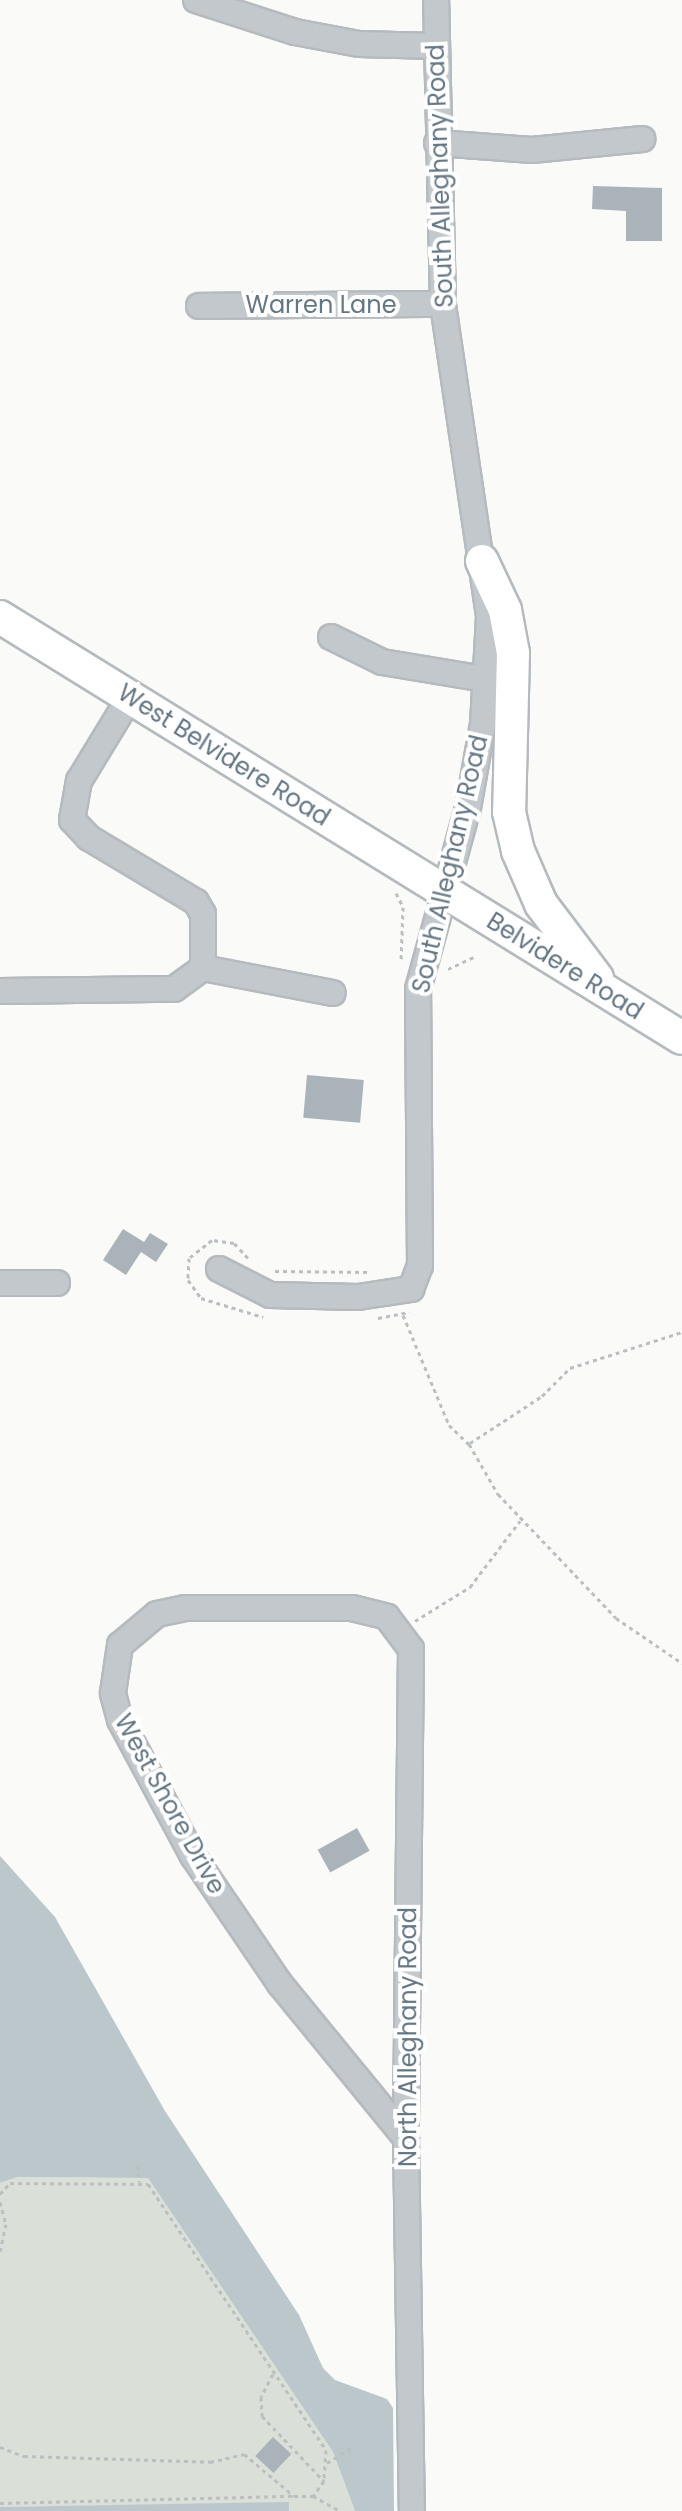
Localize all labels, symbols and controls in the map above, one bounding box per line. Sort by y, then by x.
street label: South Alleghany Road [421,44,459,308]
street label: Warren Lane [245,291,397,319]
street label: West Belvidere Road [113,678,335,832]
street label: South Alleghany Road [406,732,494,996]
street label: Belvidere Road [482,906,648,1026]
street label: West Shore Drive [109,1709,231,1899]
street label: North Alleghany Road [394,1907,422,2167]

